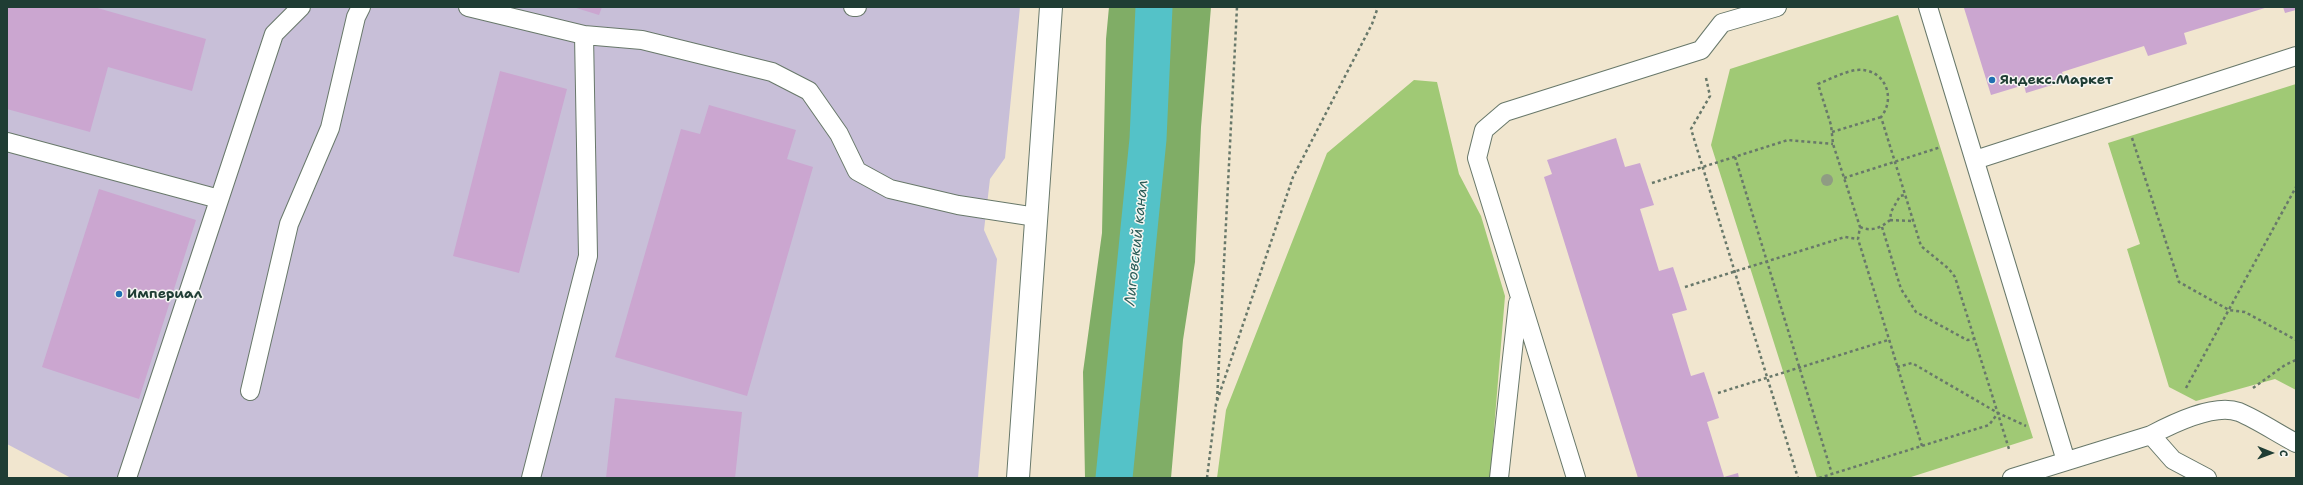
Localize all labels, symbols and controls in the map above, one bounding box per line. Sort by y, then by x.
place label: Яндекс.Маркет [2000,72,2113,88]
marker: Яндекс.Маркет [1987,75,1997,85]
water label: Лиговский канал [1121,179,1153,307]
place label: Империал [127,286,202,302]
marker: Империал [114,289,124,299]
north arrow [2251,433,2291,473]
text: С [2276,450,2291,457]

